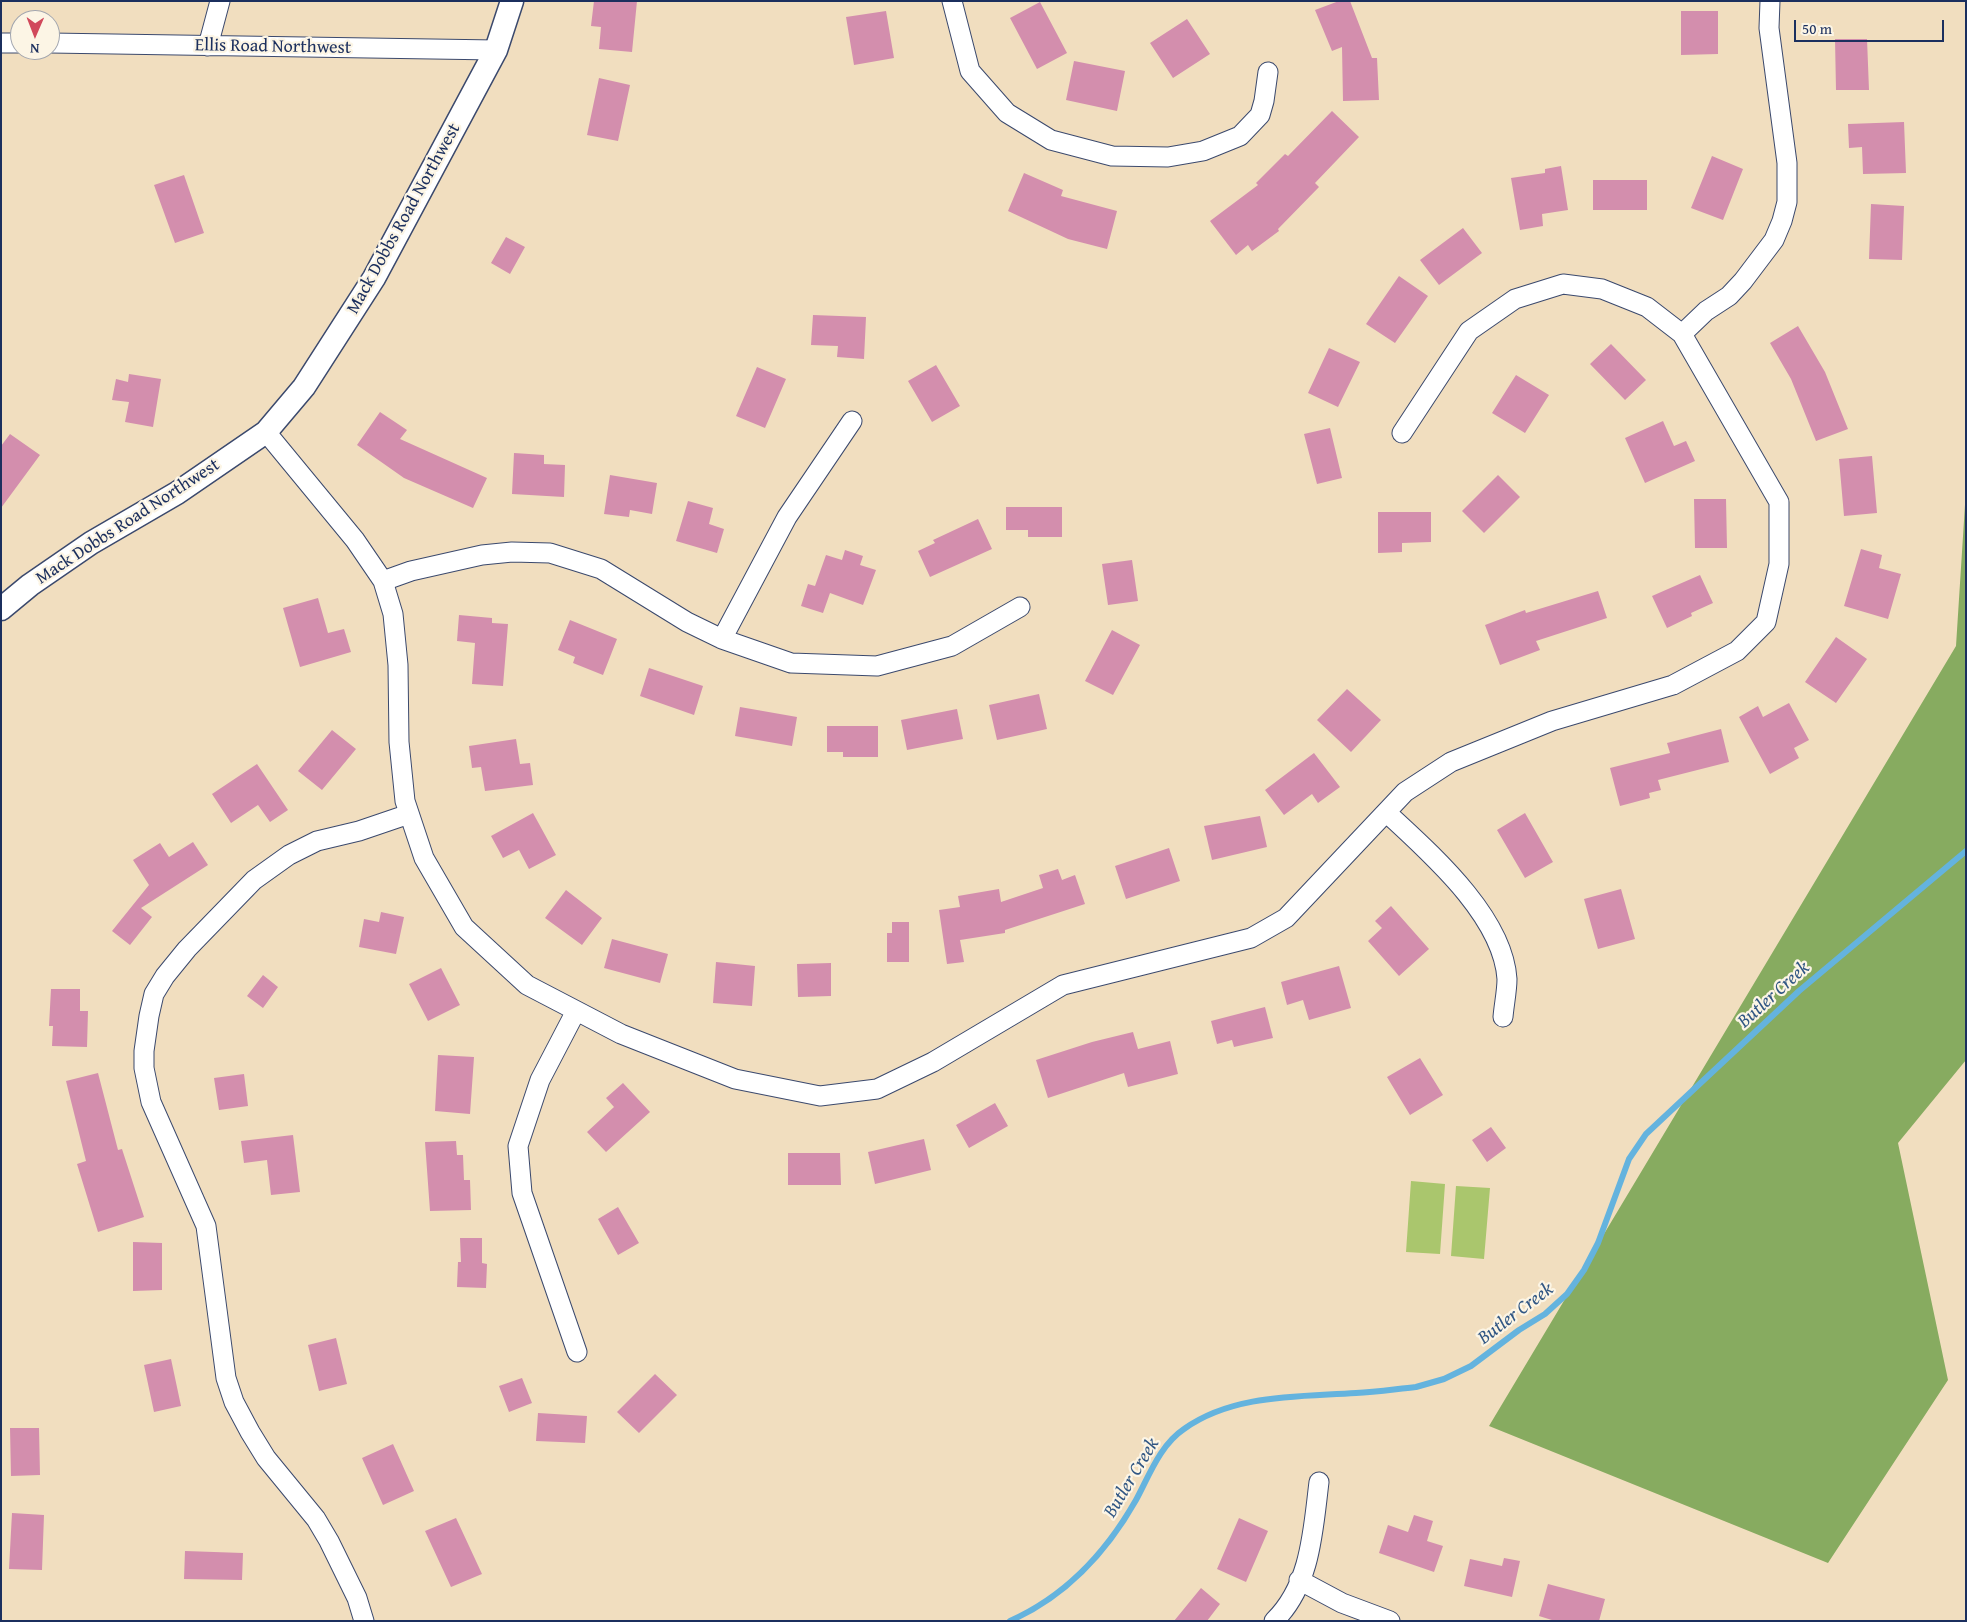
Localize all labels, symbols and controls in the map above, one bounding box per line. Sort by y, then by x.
north arrow [10,10,60,60]
scale bar [1797,10,1947,42]
text: 50 m [1802,18,1832,39]
street label: Ellis Road Northwest [195,35,351,59]
text: N [30,39,40,59]
street label: Mack Dobbs Road Northwest [342,120,466,318]
street label: Mack Dobbs Road Northwest [32,454,224,590]
water label: Butler Creek [1733,957,1815,1033]
water label: Butler Creek [1474,1278,1558,1350]
water label: Butler Creek [1099,1434,1165,1522]

